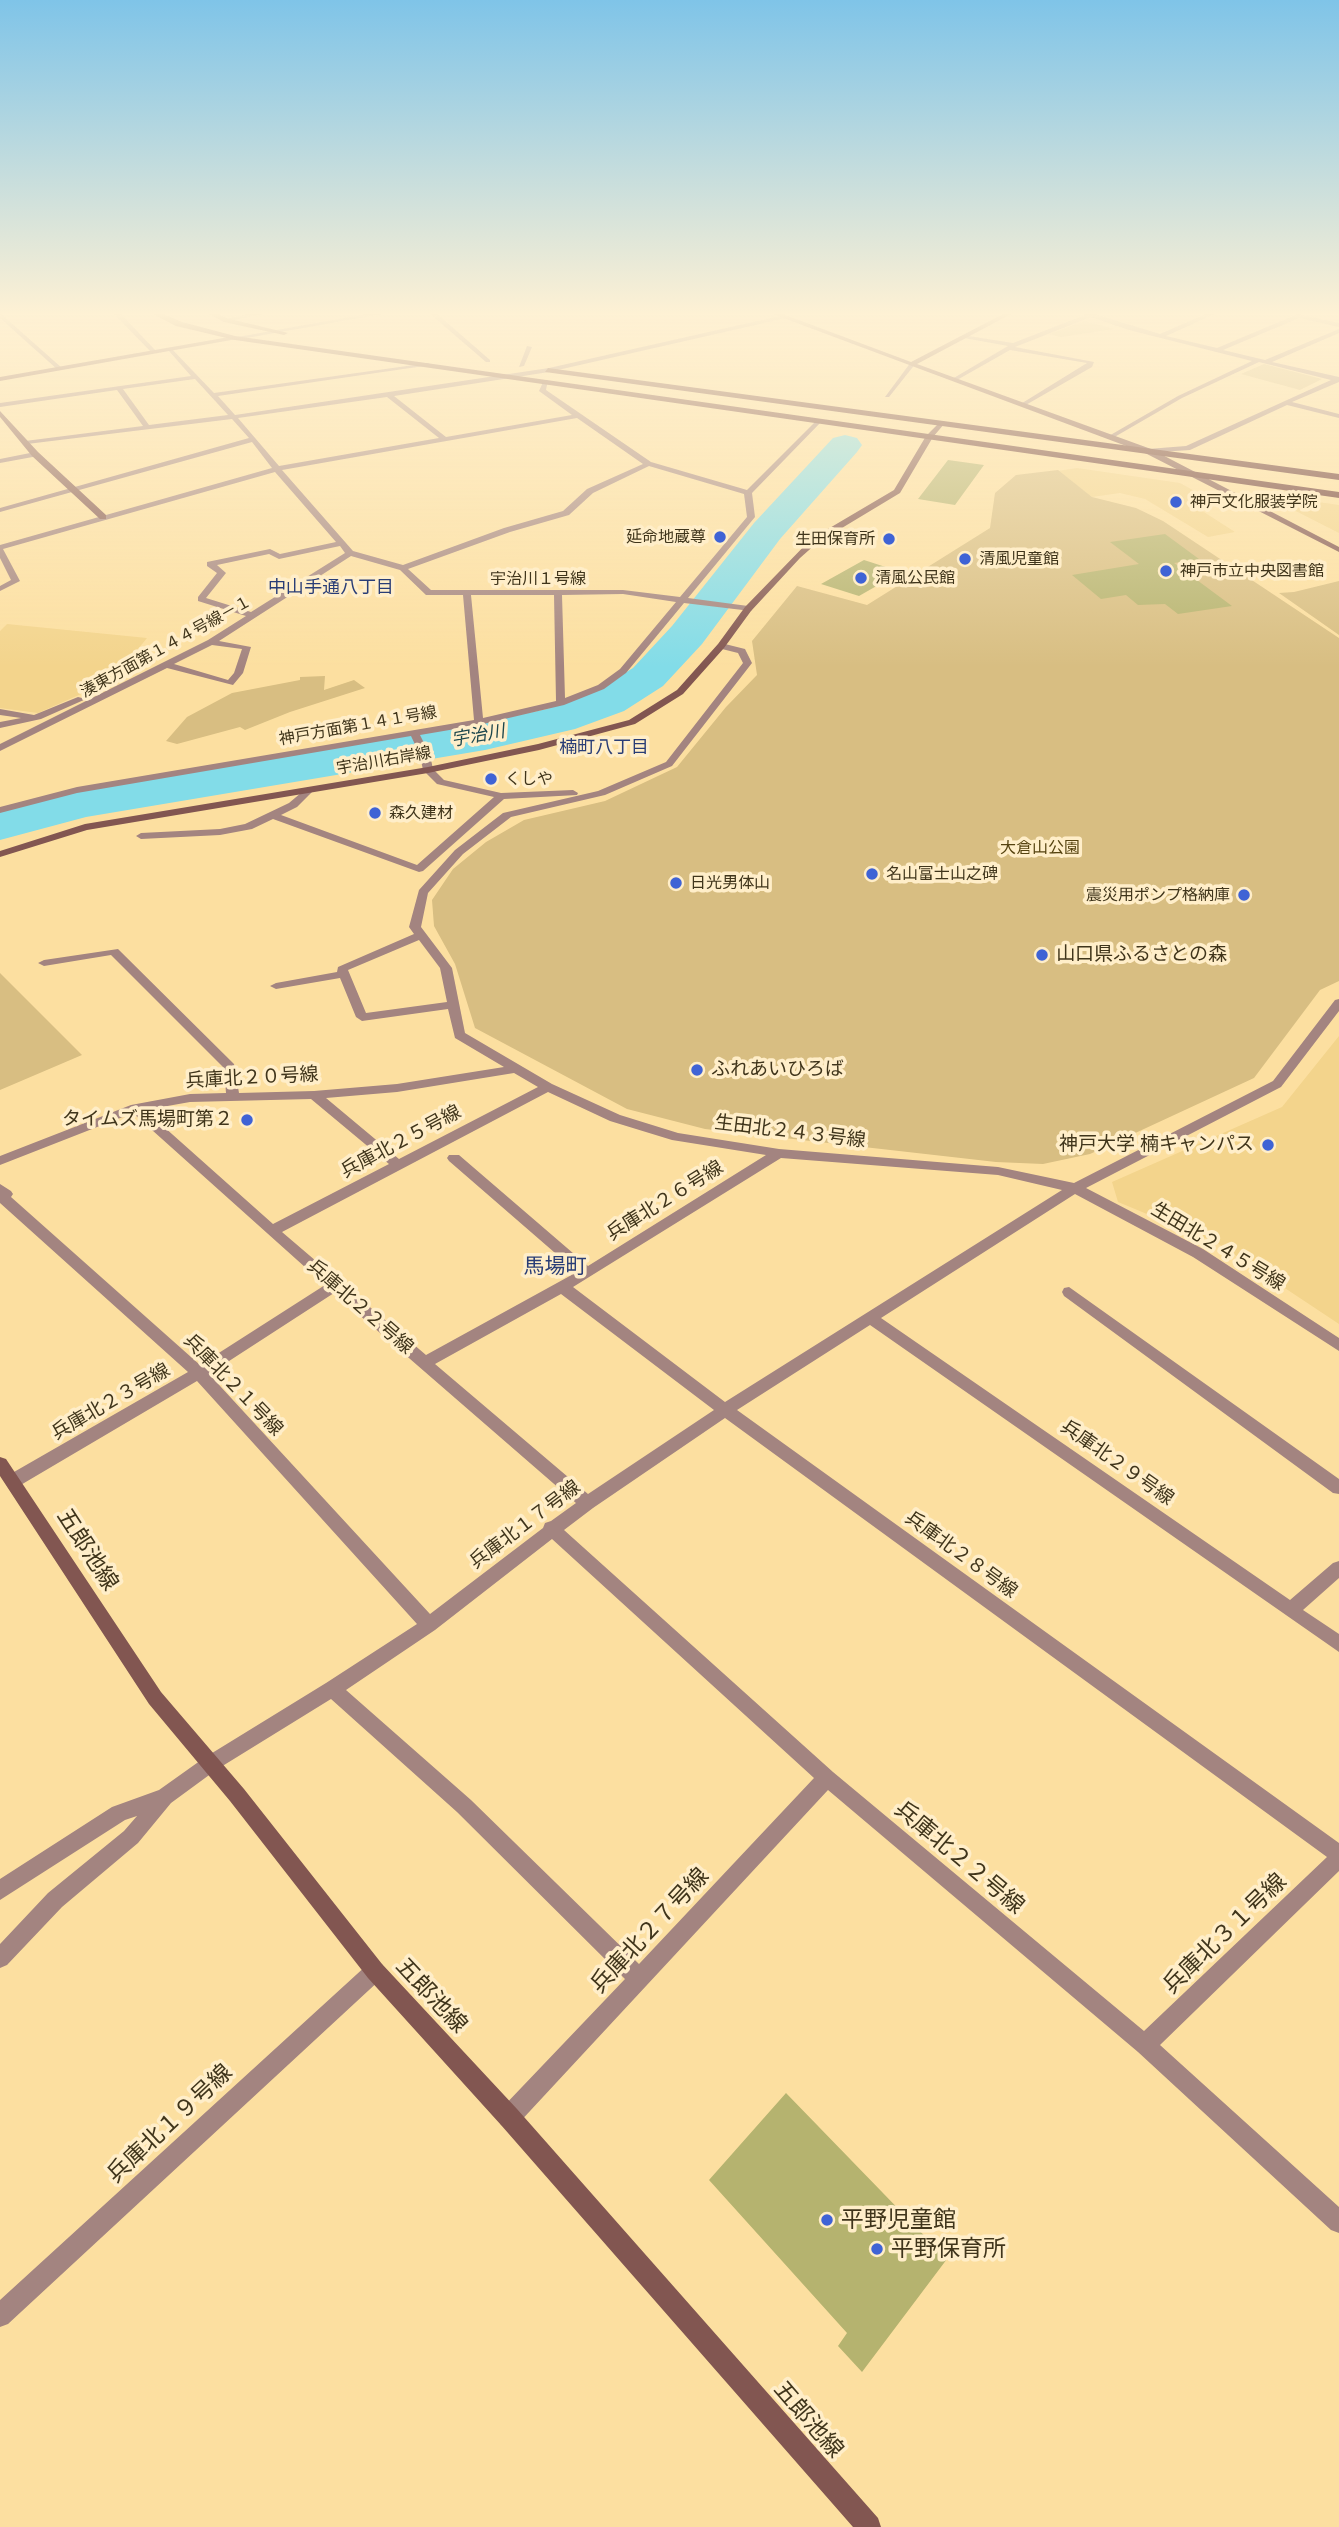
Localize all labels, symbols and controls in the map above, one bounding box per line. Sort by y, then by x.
place label: 神戸文化服装学院 [1190,492,1318,512]
marker: 神戸文化服装学院 [1168,494,1184,510]
place label: 延命地蔵尊 [626,527,706,547]
marker: 延命地蔵尊 [712,529,728,545]
place label: 生田保育所 [795,529,875,549]
marker: 生田保育所 [881,531,897,547]
place label: 清風児童館 [979,549,1059,569]
marker: 清風児童館 [957,551,973,567]
place label: 神戸市立中央図書館 [1180,561,1324,581]
marker: 神戸市立中央図書館 [1158,563,1174,579]
place label: 清風公民館 [875,568,955,588]
street label: 宇治川１号線 [490,569,586,589]
marker: 清風公民館 [853,570,869,586]
district label: 中山手通八丁目 [268,577,394,599]
street label: 湊東方面第１４４号線－１ [77,592,255,702]
street label: 神戸方面第１４１号線 [278,703,438,749]
water label: 宇治川 [450,721,506,751]
district label: 楠町八丁目 [559,737,649,759]
street label: 宇治川右岸線 [335,743,433,779]
place label: くしや [505,769,553,789]
marker: くしや [483,771,499,787]
place label: 森久建材 [389,803,453,823]
marker: 森久建材 [367,805,383,821]
park label: 大倉山公園 [1000,838,1080,858]
place label: 名山富士山之碑 [886,864,998,884]
marker: 名山富士山之碑 [864,866,880,882]
place label: 日光男体山 [690,873,770,893]
marker: 日光男体山 [668,875,684,891]
place label: 震災用ポンプ格納庫 [1086,885,1230,905]
marker: 震災用ポンプ格納庫 [1236,887,1252,903]
place label: 山口県ふるさとの森 [1056,944,1227,966]
marker: 山口県ふるさとの森 [1034,947,1050,963]
place label: ふれあいひろば [711,1059,844,1081]
marker: ふれあいひろば [689,1062,705,1078]
street label: 兵庫北２０号線 [185,1063,319,1093]
street label: 兵庫北２５号線 [337,1101,465,1183]
place label: タイムズ馬場町第２ [62,1109,233,1131]
street label: 生田北２４３号線 [713,1111,867,1153]
marker: タイムズ馬場町第２ [239,1112,255,1128]
place label: 神戸大学 楠キャンパス [1059,1134,1254,1156]
marker: 神戸大学 楠キャンパス [1260,1137,1276,1153]
street label: 兵庫北２６号線 [603,1156,727,1246]
street label: 生田北２４５号線 [1147,1198,1289,1296]
district label: 馬場町 [524,1254,586,1280]
street label: 兵庫北２２号線 [302,1255,418,1359]
street label: 兵庫北２１号線 [179,1329,287,1441]
street label: 兵庫北２３号線 [48,1359,174,1445]
street label: 兵庫北２９号線 [1056,1416,1178,1510]
street label: 兵庫北１７号線 [465,1476,585,1574]
street label: 五郎池線 [50,1504,124,1596]
street label: 兵庫北２８号線 [900,1507,1022,1603]
street label: 兵庫北２２号線 [888,1796,1030,1920]
street label: 兵庫北２７号線 [585,1863,715,1999]
street label: 兵庫北３１号線 [1158,1868,1292,2000]
street label: 五郎池線 [390,1953,472,2039]
street label: 兵庫北１９号線 [102,2059,238,2189]
place label: 平野児童館 [841,2206,956,2234]
marker: 平野児童館 [819,2212,835,2228]
place label: 平野保育所 [891,2235,1006,2263]
marker: 平野保育所 [869,2241,885,2257]
street label: 五郎池線 [767,2376,849,2464]

